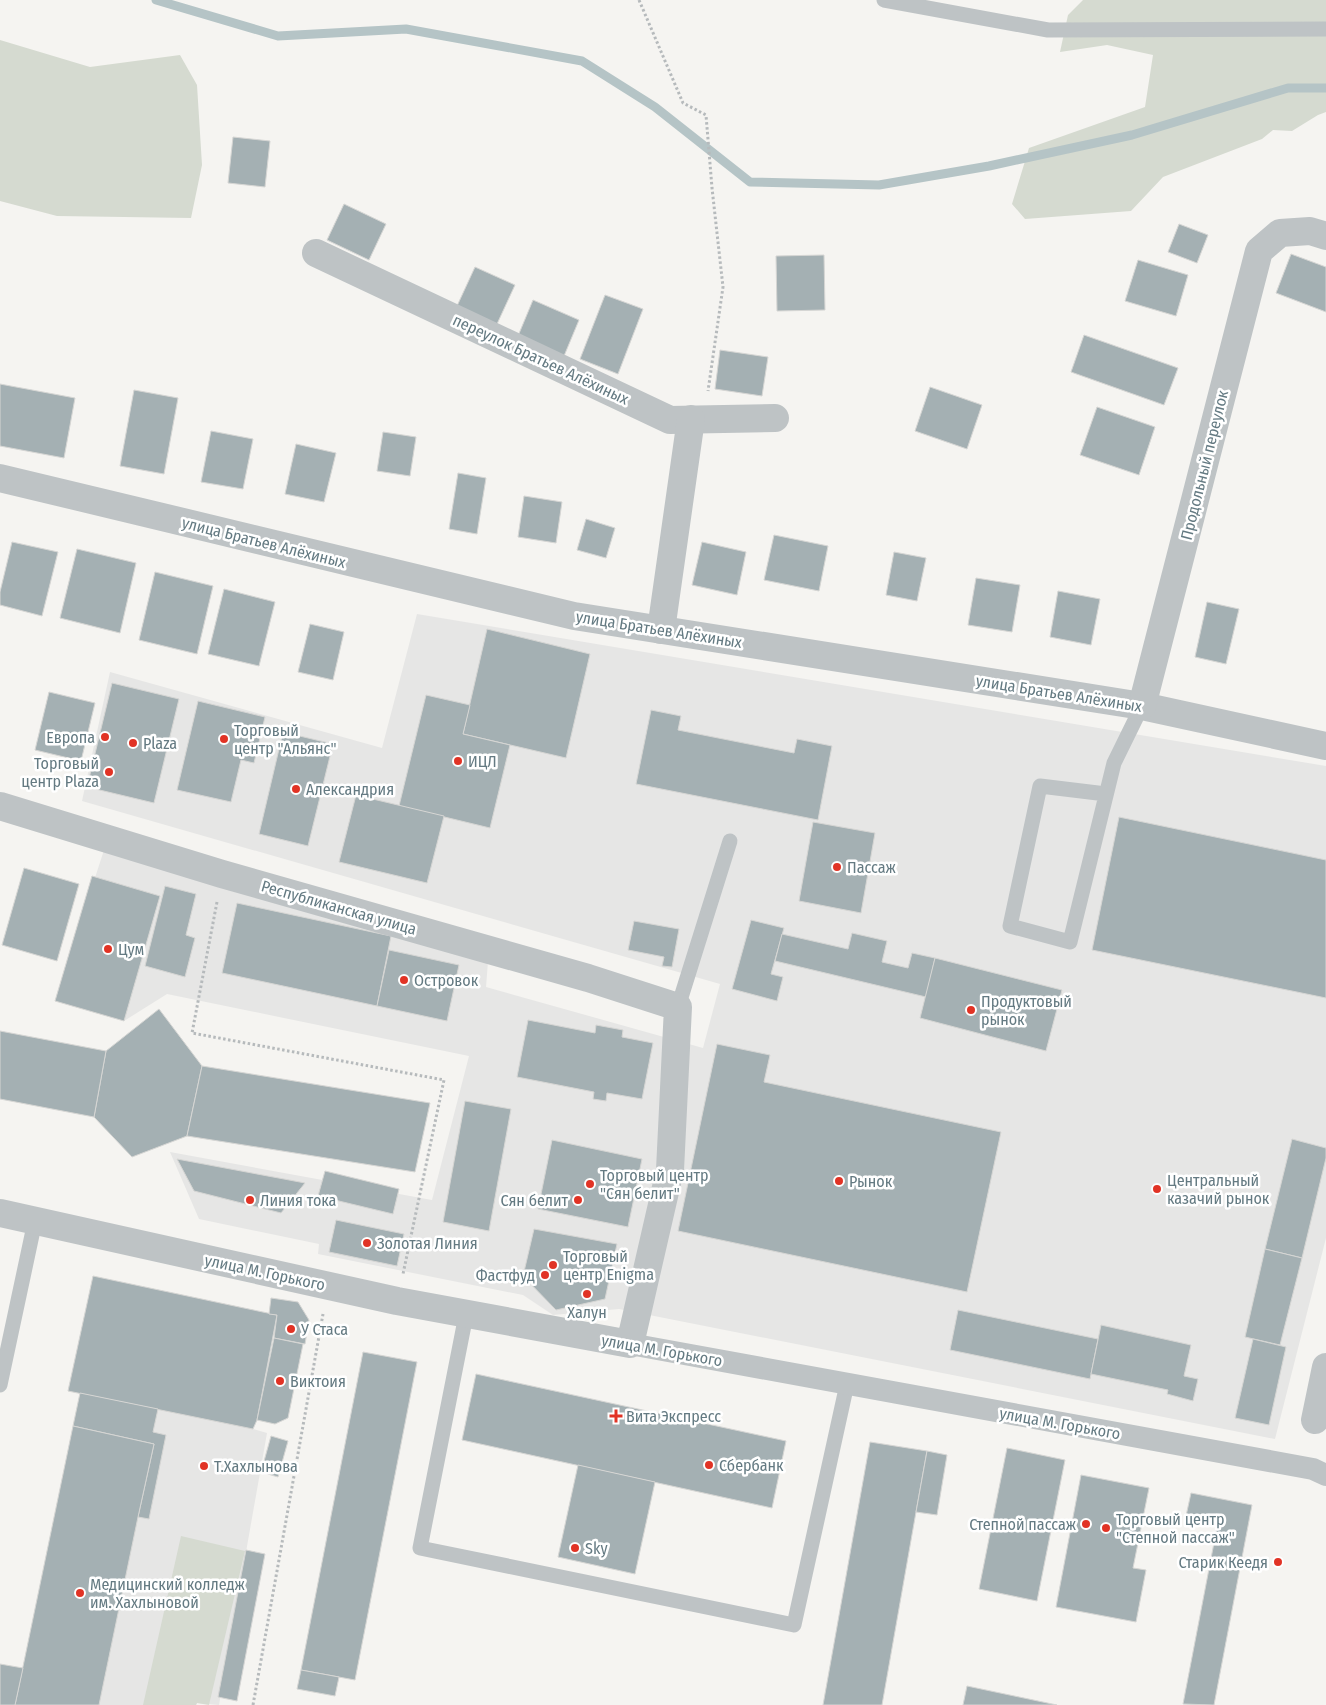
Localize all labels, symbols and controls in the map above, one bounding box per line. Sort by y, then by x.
street label: переулок Братьев Алёхиных [450,310,632,409]
street label: Продольный переулок [1177,388,1232,542]
street label: улица Братьев Алёхиных [180,513,348,572]
street label: улица Братьев Алёхиных [575,607,743,652]
street label: улица Братьев Алёхиных [975,671,1143,716]
place label: Торговый центр "Альянс" [234,721,336,758]
place label: Европа [46,728,95,747]
marker: Европа [99,731,111,743]
marker: Торговый центр "Альянс" [218,733,230,745]
place label: Plaza [143,734,177,753]
marker: Plaza [127,737,139,749]
place label: ИЦЛ [468,752,497,771]
place label: Торговый центр Plaza [21,754,99,791]
marker: ИЦЛ [452,755,464,767]
marker: Торговый центр Plaza [103,766,115,778]
place label: Александрия [306,780,394,799]
marker: Александрия [290,783,302,795]
place label: Пассаж [847,858,897,877]
marker: Пассаж [831,861,843,873]
street label: Республиканская улица [259,876,419,939]
place label: Цум [118,940,144,959]
marker: Цум [102,943,114,955]
place label: Островок [414,971,479,990]
marker: Островок [398,974,410,986]
place label: Продуктовый рынок [981,992,1072,1029]
marker: Продуктовый рынок [965,1004,977,1016]
place label: Торговый центр "Сян белит" [600,1166,708,1203]
place label: Центральный казачий рынок [1167,1171,1270,1208]
place label: Рынок [849,1172,893,1191]
marker: Рынок [833,1175,845,1187]
marker: Торговый центр "Сян белит" [584,1178,596,1190]
marker: Центральный казачий рынок [1151,1183,1163,1195]
place label: Линия тока [260,1191,337,1210]
place label: Сян белит [501,1191,568,1210]
marker: Линия тока [244,1194,256,1206]
marker: Сян белит [572,1194,584,1206]
place label: Золотая Линия [377,1234,478,1253]
marker: Золотая Линия [361,1237,373,1249]
place label: Торговый центр Enigma [563,1247,654,1284]
street label: улица М. Горького [203,1250,327,1295]
marker: Торговый центр Enigma [547,1259,559,1271]
place label: Фастфуд [476,1266,535,1285]
marker: Фастфуд [539,1269,551,1281]
marker: Халун [581,1288,593,1300]
place label: Халун [567,1303,607,1322]
place label: У Стаса [300,1320,348,1339]
marker: У Стаса [285,1323,297,1335]
street label: улица М. Горького [600,1331,724,1370]
place label: Виктоия [290,1372,346,1391]
marker: Виктоия [274,1375,286,1387]
street label: улица М. Горького [998,1404,1122,1443]
place label: Вита Экспресс [626,1407,721,1426]
marker: Вита Экспресс [610,1410,622,1422]
place label: Сбербанк [719,1456,784,1475]
place label: Т.Хахлынова [214,1457,298,1476]
marker: Сбербанк [703,1459,715,1471]
marker: Т.Хахлынова [198,1460,210,1472]
place label: Торговый центр "Степной пассаж" [1116,1510,1235,1547]
place label: Степной пассаж [969,1515,1077,1534]
marker: Степной пассаж [1080,1518,1092,1530]
marker: Торговый центр "Степной пассаж" [1100,1522,1112,1534]
place label: Sky [585,1539,608,1558]
marker: Sky [569,1542,581,1554]
place label: Старик Кеедя [1179,1553,1268,1572]
marker: Старик Кеедя [1272,1556,1284,1568]
place label: Медицинский колледж им. Хахлыновой [90,1575,246,1612]
marker: Медицинский колледж им. Хахлыновой [74,1587,86,1599]

